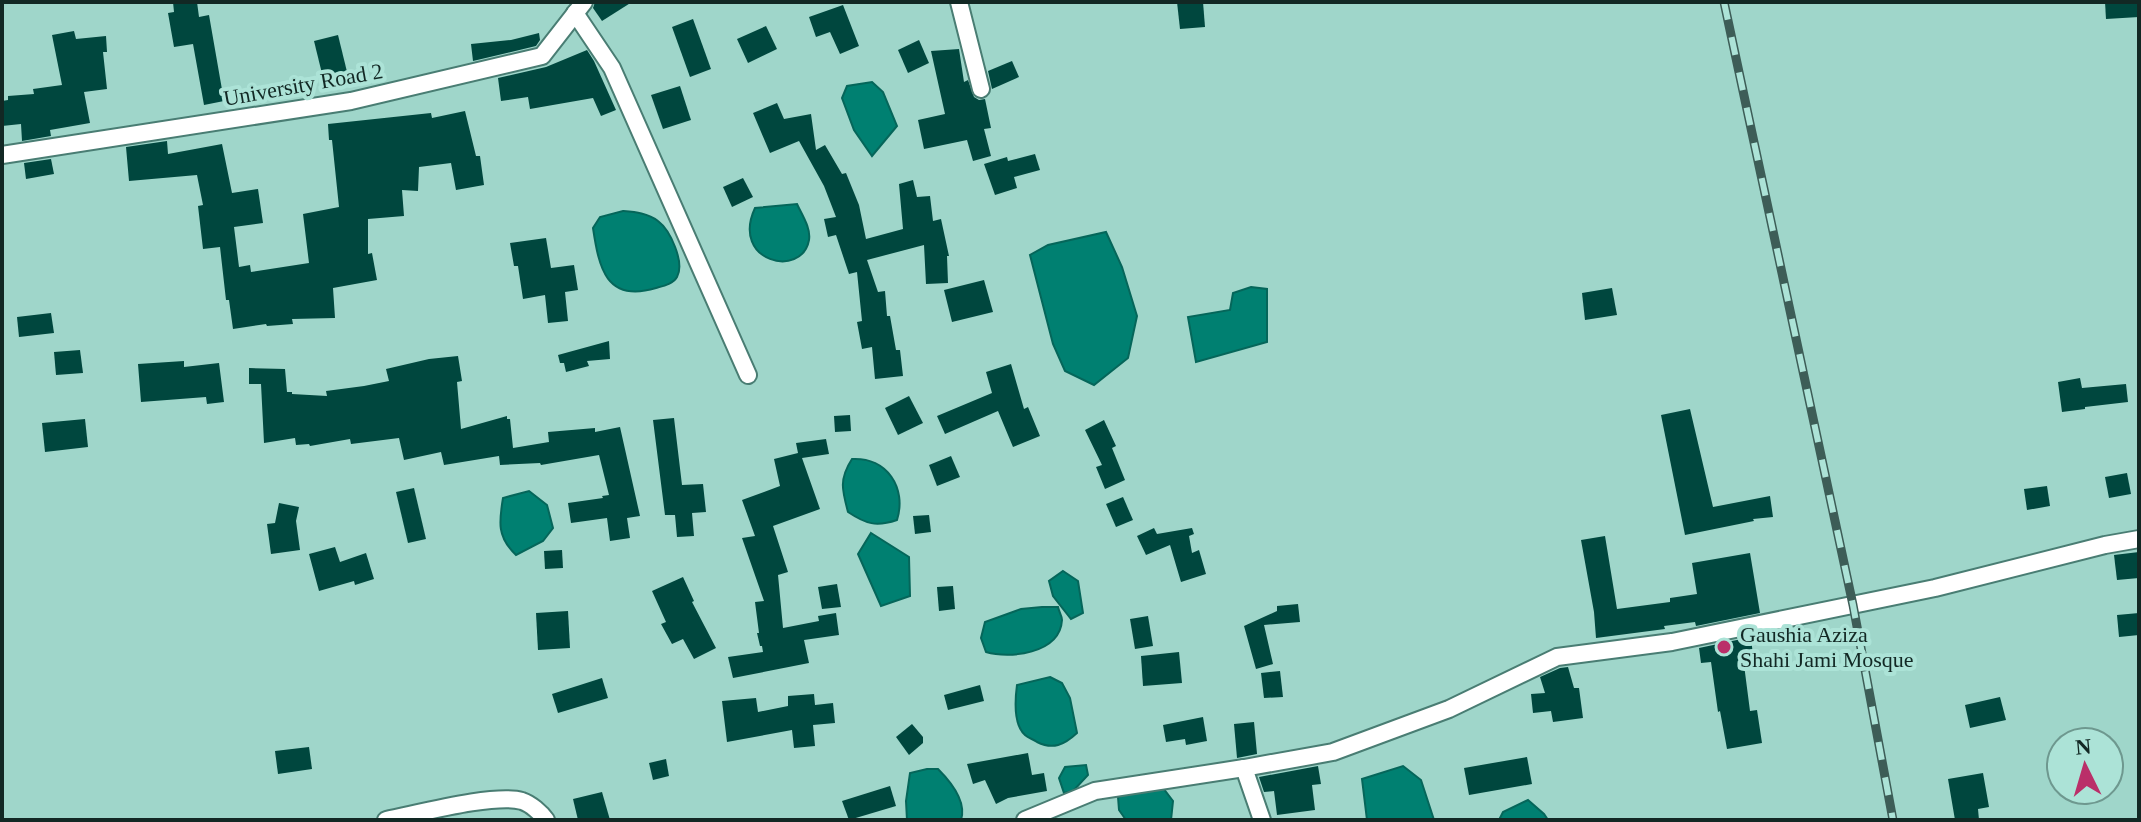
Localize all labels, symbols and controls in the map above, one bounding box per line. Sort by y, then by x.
street label: University Road 2 [221,58,385,111]
place label: Gaushia Aziza Shahi Jami Mosque [1740,622,1914,672]
marker: Gaushia Aziza Shahi Jami Mosque [1715,638,1733,656]
north arrow [2045,726,2125,806]
text: N [2074,733,2092,760]

